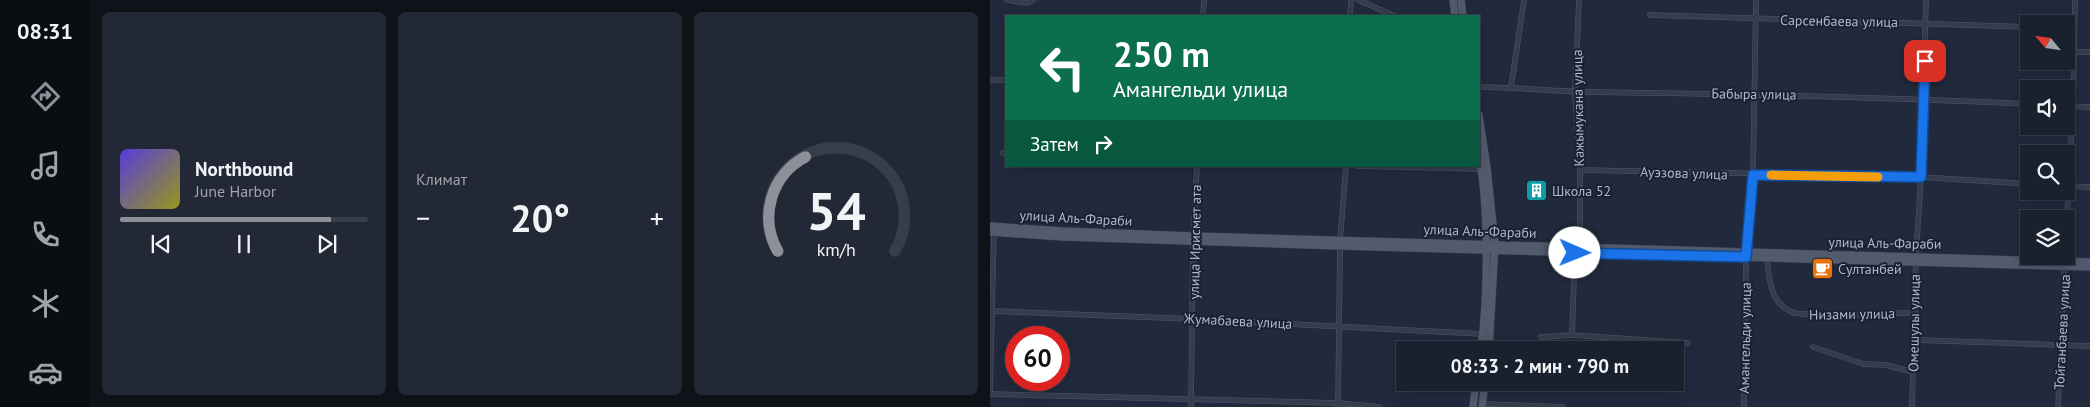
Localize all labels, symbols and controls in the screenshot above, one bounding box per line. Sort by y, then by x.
street label: Сарсенбаева улица [1780,11,1898,31]
north arrow [2020,15,2075,70]
map controls [2020,15,2075,265]
text: 08:31 [17,17,73,45]
text: 250 m [1113,31,1210,77]
icon: left [1030,35,1095,100]
pin [1904,40,1946,82]
icon: arrive [1911,47,1939,75]
street label: Кажымукана улица [1568,49,1588,167]
text: Амангельди улица [1113,75,1288,103]
icon: directions [28,79,63,114]
button: sound [2020,80,2075,135]
street label: Бабыра улица [1711,84,1797,104]
icon: right [1089,130,1117,158]
text: Затем [1030,132,1079,156]
button: search [2020,145,2075,200]
icon: music [28,148,63,183]
text: Northbound [195,157,293,181]
street label: Ауэзова улица [1640,162,1728,184]
text: Климат [416,169,467,189]
text: 54 [807,177,865,244]
building icon: Школа 52 [1524,179,1548,203]
text: June Harbor [195,181,276,201]
place label: Школа 52 [1552,182,1611,200]
street label: улица Ирисмет ата [1185,184,1205,300]
text: 20° [510,193,570,242]
text: − [416,199,430,236]
text: + [650,199,664,236]
street label: улица Аль-Фараби [1019,206,1133,230]
button: layers [2020,210,2075,265]
icon: phone [28,217,63,252]
street label: улица Аль-Фараби [1423,220,1537,242]
position arrow [1548,226,1600,278]
icon: previous [147,230,175,258]
icon: pause [230,230,258,258]
icon: next [313,230,341,258]
street label: улица Аль-Фараби [1828,233,1942,253]
text: km/h [816,238,856,261]
cafe icon: Султанбей [1810,257,1834,281]
place label: Султанбей [1838,260,1902,278]
street label: Омешулы улица [1904,274,1924,372]
street label: Тойганбаева улица [2050,274,2074,390]
street label: Амангельди улица [1735,282,1755,394]
icon: climate [28,286,63,321]
street label: Низами улица [1809,304,1895,324]
street label: Жумабаева улица [1182,309,1293,333]
speed limit sign: 60 [1005,326,1070,391]
text: 08:33 · 2 мин · 790 m [1451,354,1629,378]
icon: car [28,355,63,390]

